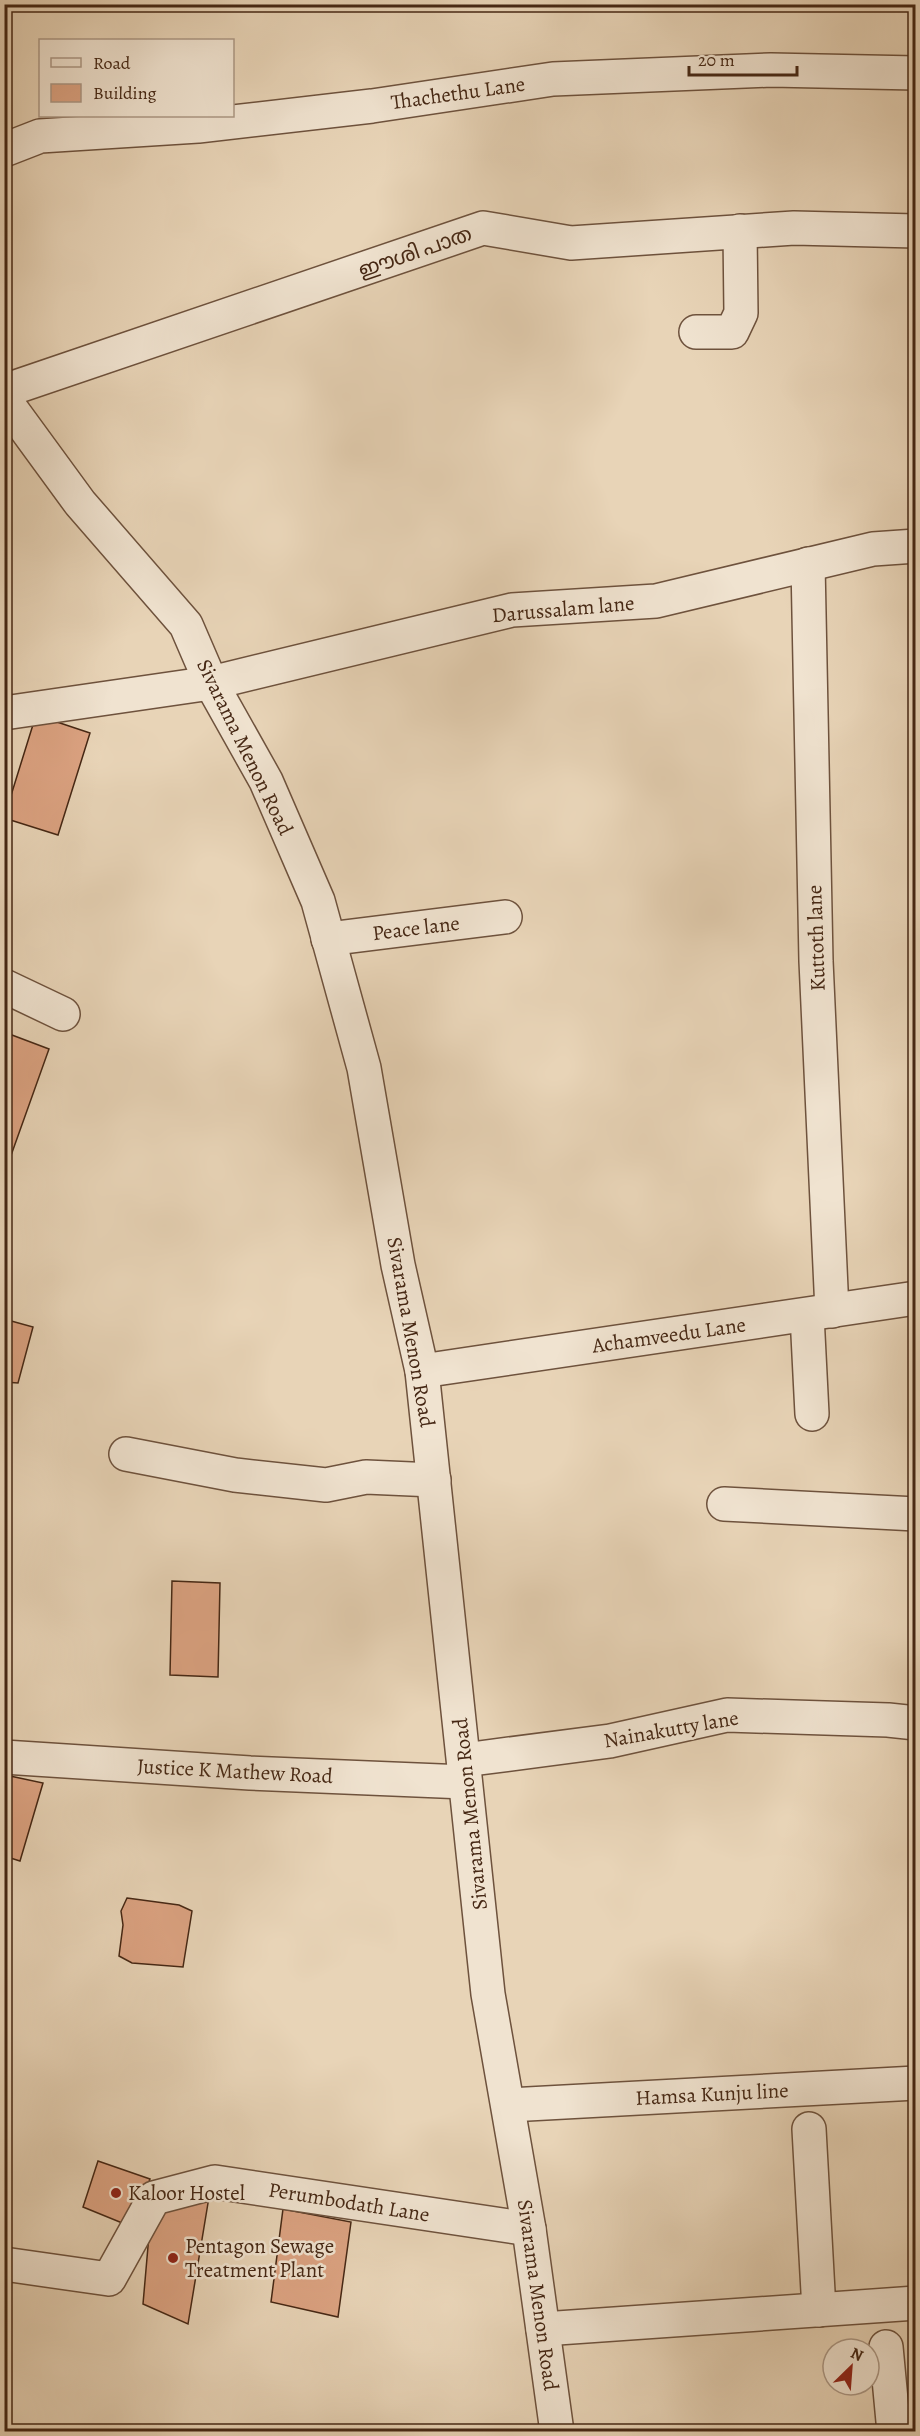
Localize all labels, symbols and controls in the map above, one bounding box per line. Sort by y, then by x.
legend [39,39,234,117]
scale bar [689,39,797,77]
text: 20 m [698,48,735,72]
text: Road [93,51,131,75]
street label: Thachethu Lane [389,70,527,116]
text: Building [93,81,157,105]
street label: ഈശി പാത [355,220,475,284]
street label: Darussalam lane [491,589,635,629]
street label: Sivarama Menon Road [190,654,300,840]
street label: Kuttoth lane [800,884,832,992]
street label: Peace lane [371,909,461,947]
street label: Sivarama Menon Road [380,1235,442,1430]
street label: Achamveedu Lane [589,1310,748,1360]
street label: Nainakutty lane [601,1703,741,1755]
street label: Sivarama Menon Road [446,1716,494,1911]
street label: Justice K Mathew Road [136,1752,334,1790]
street label: Hamsa Kunju line [635,2076,789,2112]
street label: Perumbodath Lane [266,2175,432,2229]
place label: Kaloor Hostel [128,2179,245,2207]
marker: Kaloor Hostel [109,2186,123,2200]
street label: Sivarama Menon Road [511,2198,565,2393]
place label: Pentagon Sewage Treatment Plant [185,2232,334,2284]
marker: Pentagon Sewage Treatment Plant [166,2251,180,2265]
north arrow [821,2337,881,2397]
text: N [847,2342,867,2367]

